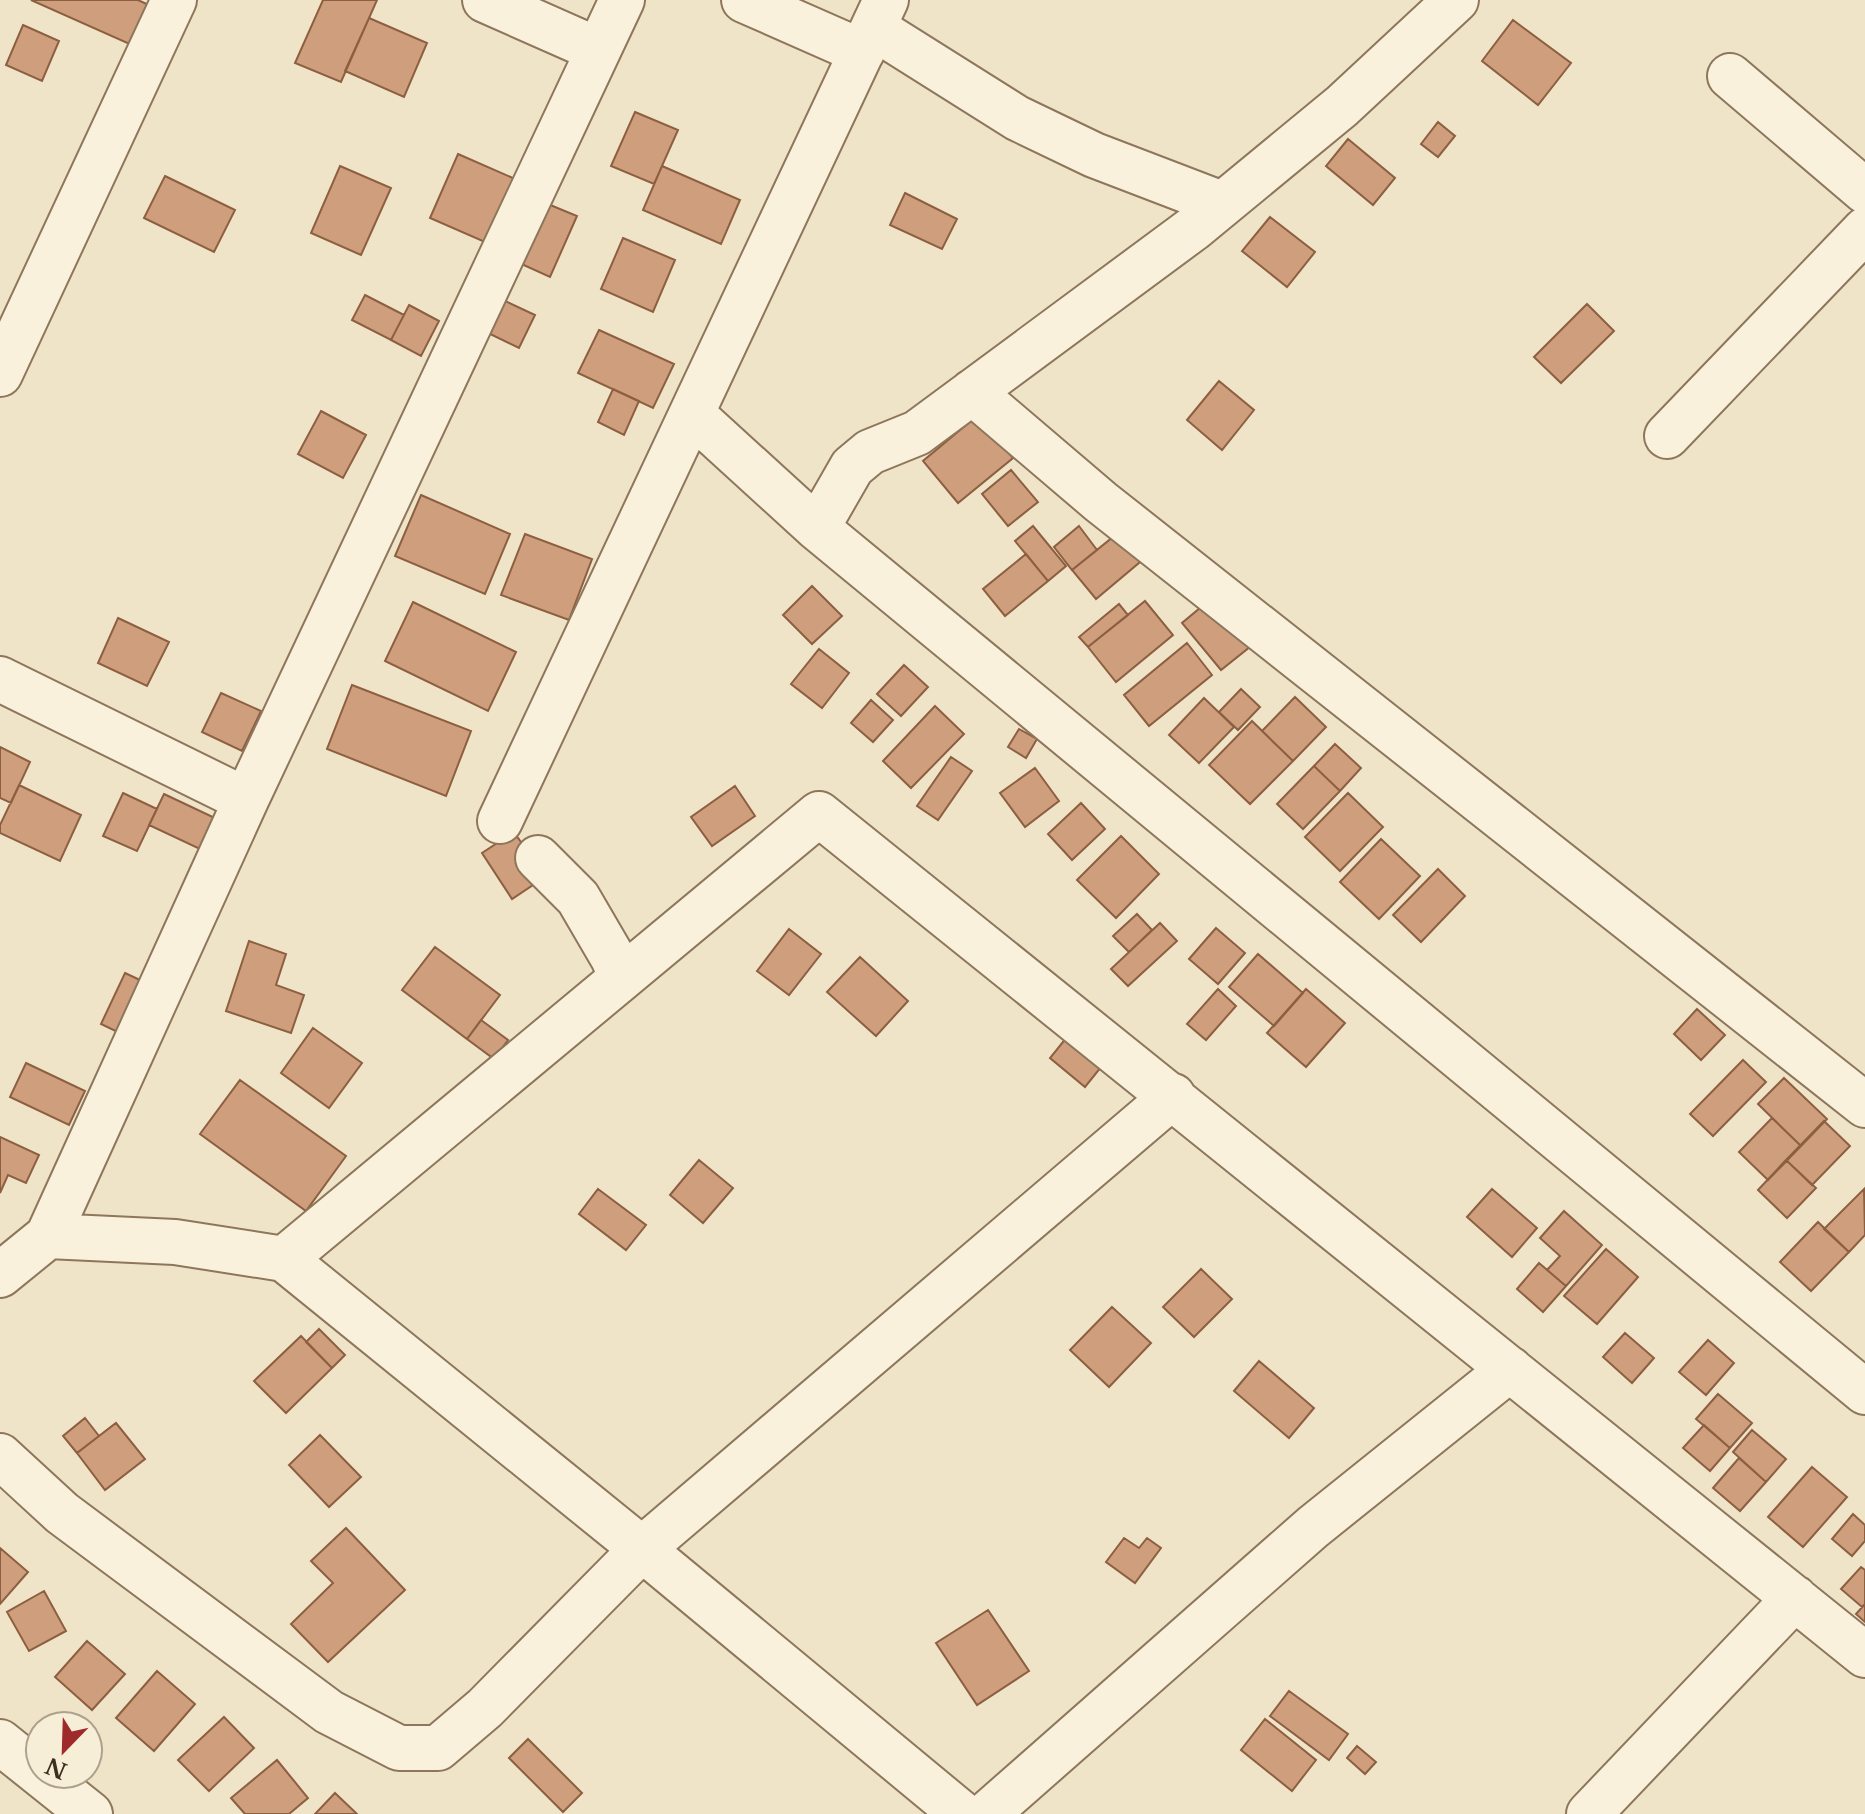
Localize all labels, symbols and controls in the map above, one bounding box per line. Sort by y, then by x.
north arrow [24,1710,104,1790]
text: N [41,1751,71,1784]

